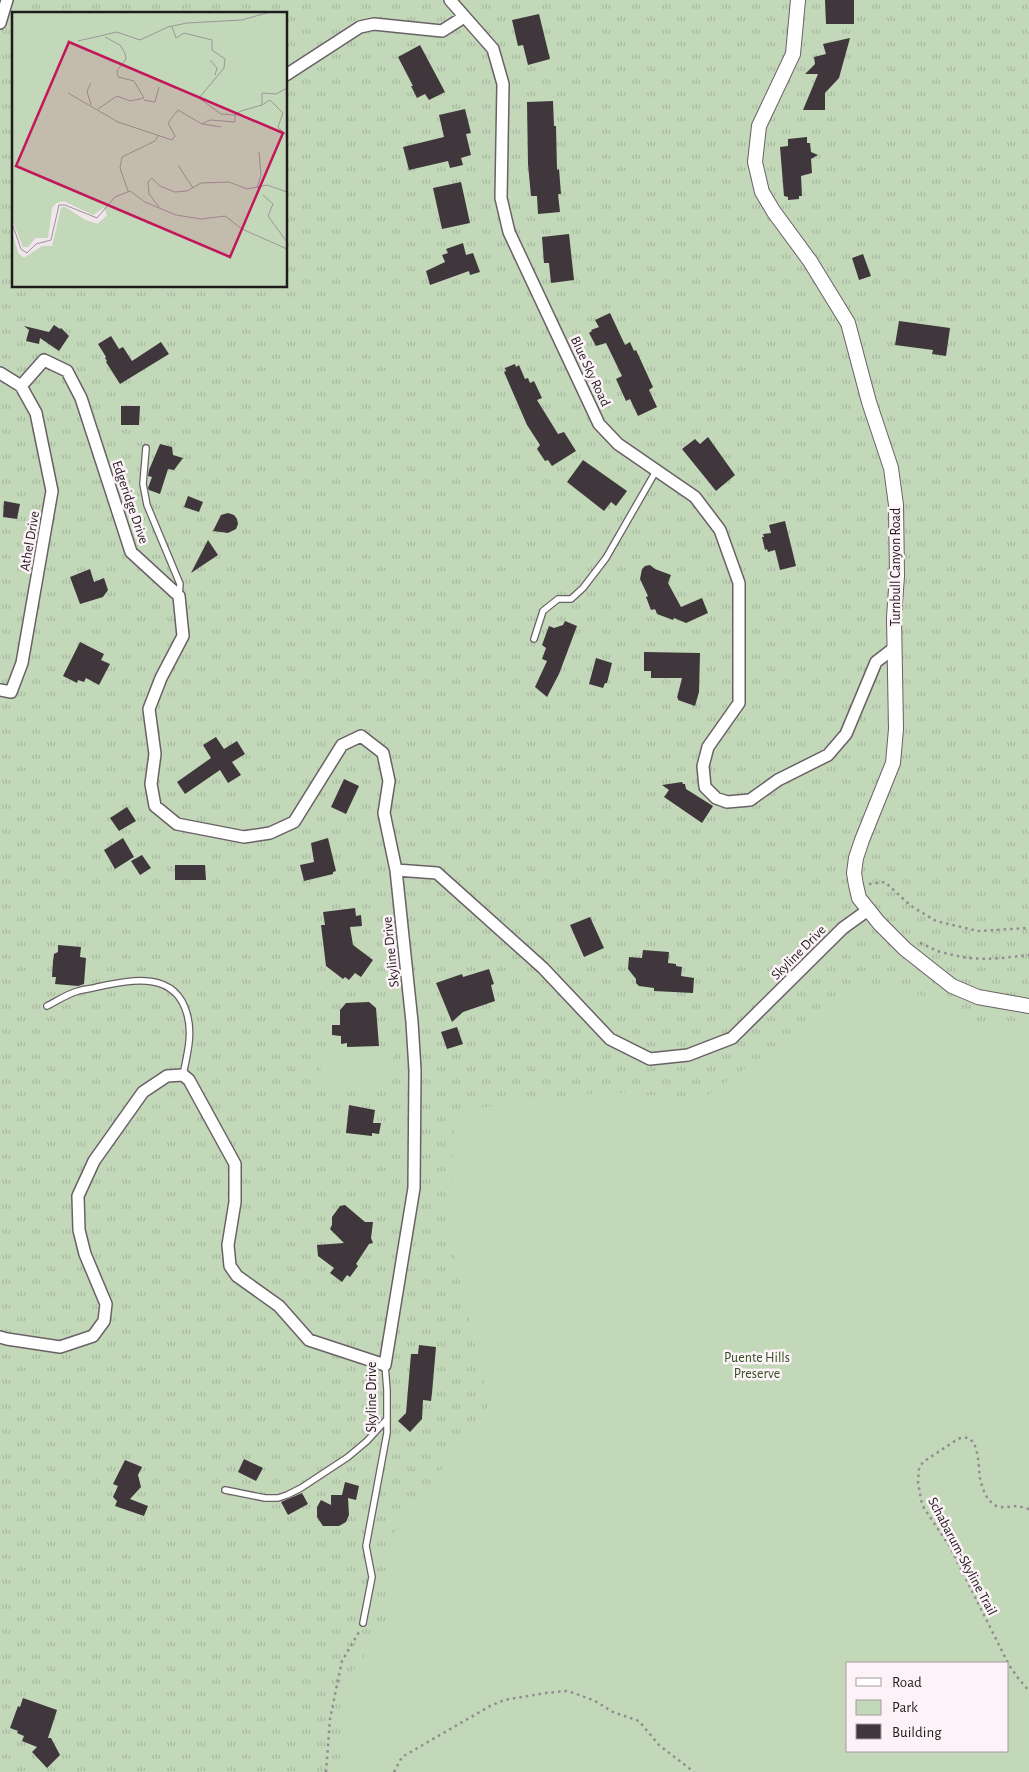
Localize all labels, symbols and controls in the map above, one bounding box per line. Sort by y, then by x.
inset map [12,12,288,288]
street label: Blue Sky Road [568,334,612,409]
street label: Edgeridge Drive [109,459,151,546]
street label: Turnbull Canyon Road [889,508,903,626]
street label: Athel Drive [18,510,42,572]
street label: Skyline Drive [380,916,402,988]
street label: Skyline Drive [769,923,829,983]
park label: Puente Hills Preserve [724,1351,790,1381]
street label: Skyline Drive [365,1362,379,1432]
street label: Schabarum-Skyline Trail [925,1495,999,1618]
legend [846,1662,1009,1752]
text: Road [892,1675,922,1690]
text: Park [892,1700,918,1715]
text: Building [892,1725,942,1740]

